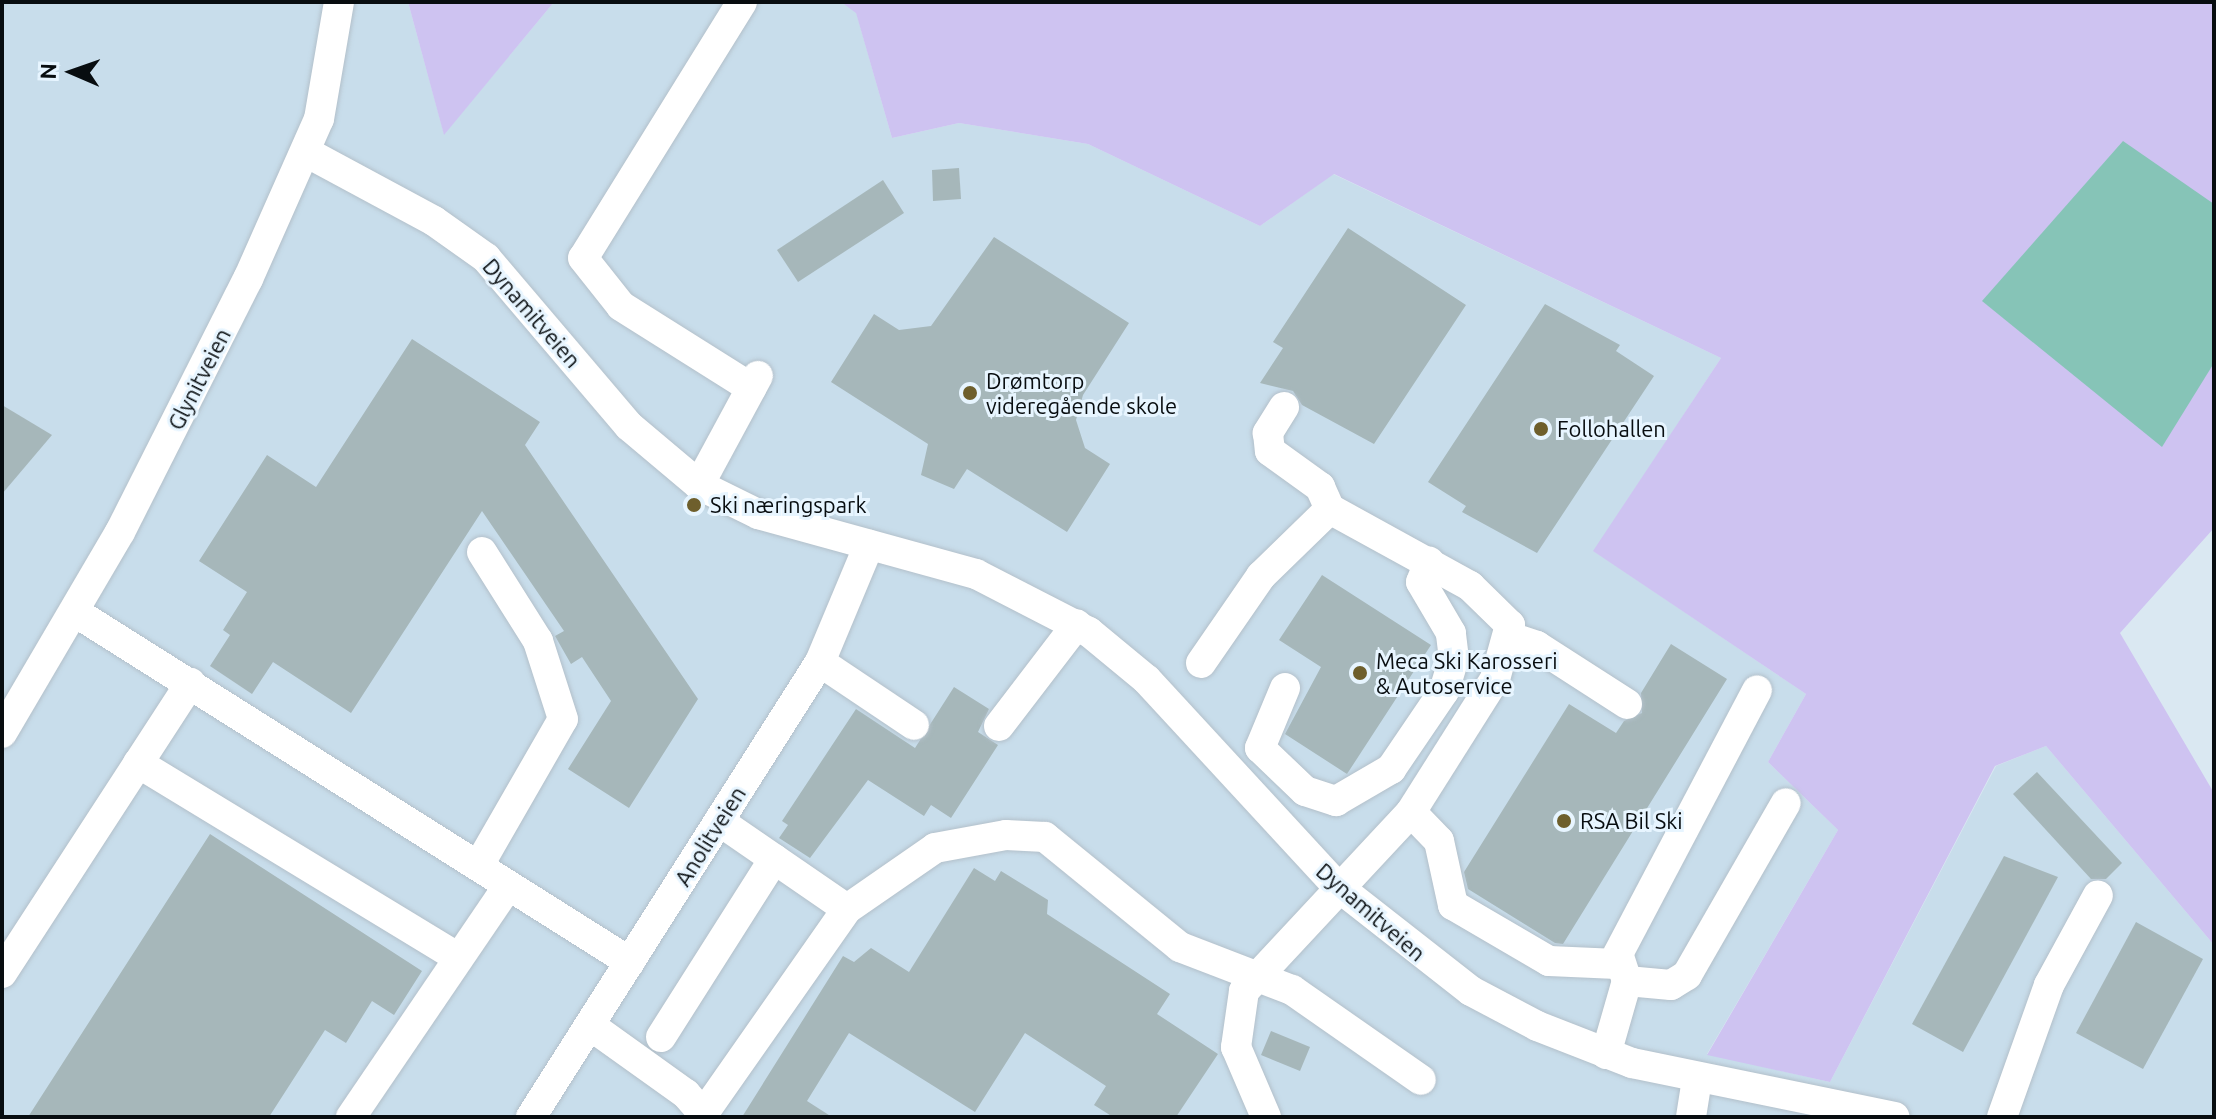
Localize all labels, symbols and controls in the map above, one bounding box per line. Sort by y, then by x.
north arrow [32,32,112,112]
text: N [35,63,60,80]
street label: Dynamitveien [477,253,587,373]
street label: Glynitveien [162,324,236,434]
place label: Drømtorp videregående skole [986,367,1177,418]
marker: Drømtorp videregående skole [961,384,979,402]
place label: Follohallen [1557,416,1666,442]
marker: Follohallen [1532,420,1550,438]
place label: Ski næringspark [710,492,866,518]
marker: Ski næringspark [685,496,703,514]
place label: Meca Ski Karosseri & Autoservice [1376,647,1558,698]
marker: Meca Ski Karosseri & Autoservice [1351,664,1369,682]
street label: Anolitveien [669,781,751,891]
place label: RSA Bil Ski [1580,808,1683,834]
marker: RSA Bil Ski [1555,812,1573,830]
street label: Dynamitveien [1311,857,1431,967]

